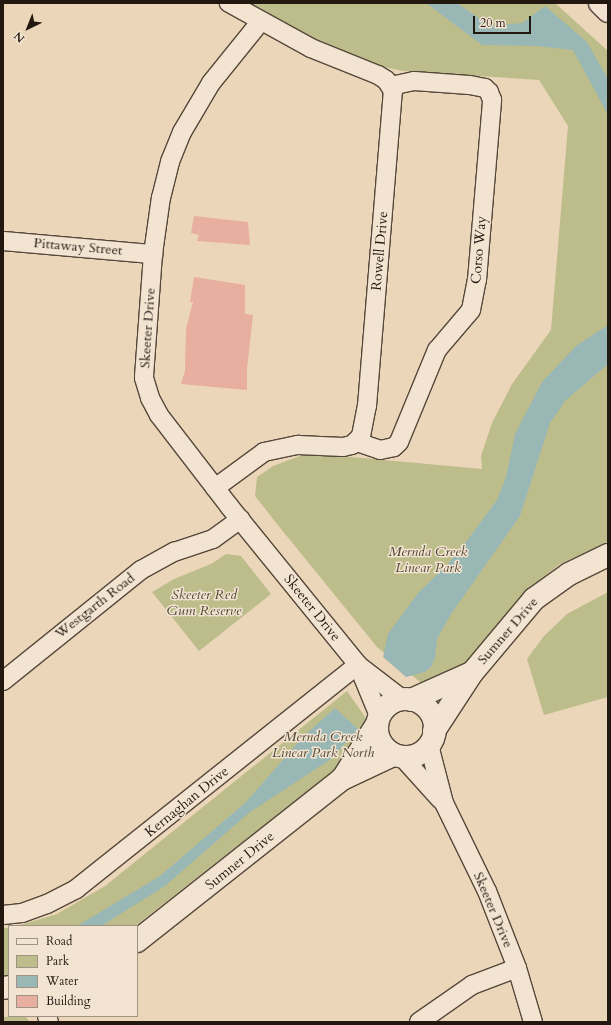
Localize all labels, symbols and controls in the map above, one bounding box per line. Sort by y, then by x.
north arrow [8,8,48,48]
scale bar [475,8,533,34]
text: 20 m [480,15,506,31]
text: N [11,28,28,46]
street label: Rowell Drive [368,211,392,291]
street label: Corso Way [468,215,490,285]
street label: Pittaway Street [33,235,123,259]
street label: Skeeter Drive [137,287,159,369]
park label: Mernda Creek Linear Park [388,544,468,576]
street label: Westgarth Road [52,570,138,642]
street label: Skeeter Drive [280,571,344,645]
park label: Skeeter Red Gum Reserve [167,587,241,620]
street label: Sumner Drive [474,594,542,668]
park label: Mernda Creek Linear Park North [272,729,374,762]
street label: Kernaghan Drive [142,763,232,841]
street label: Sumner Drive [202,828,278,894]
street label: Skeeter Drive [469,870,517,950]
legend [8,925,138,1017]
text: Road [46,933,72,949]
text: Park [46,953,69,969]
text: Water [46,973,78,989]
text: Building [46,993,90,1009]

